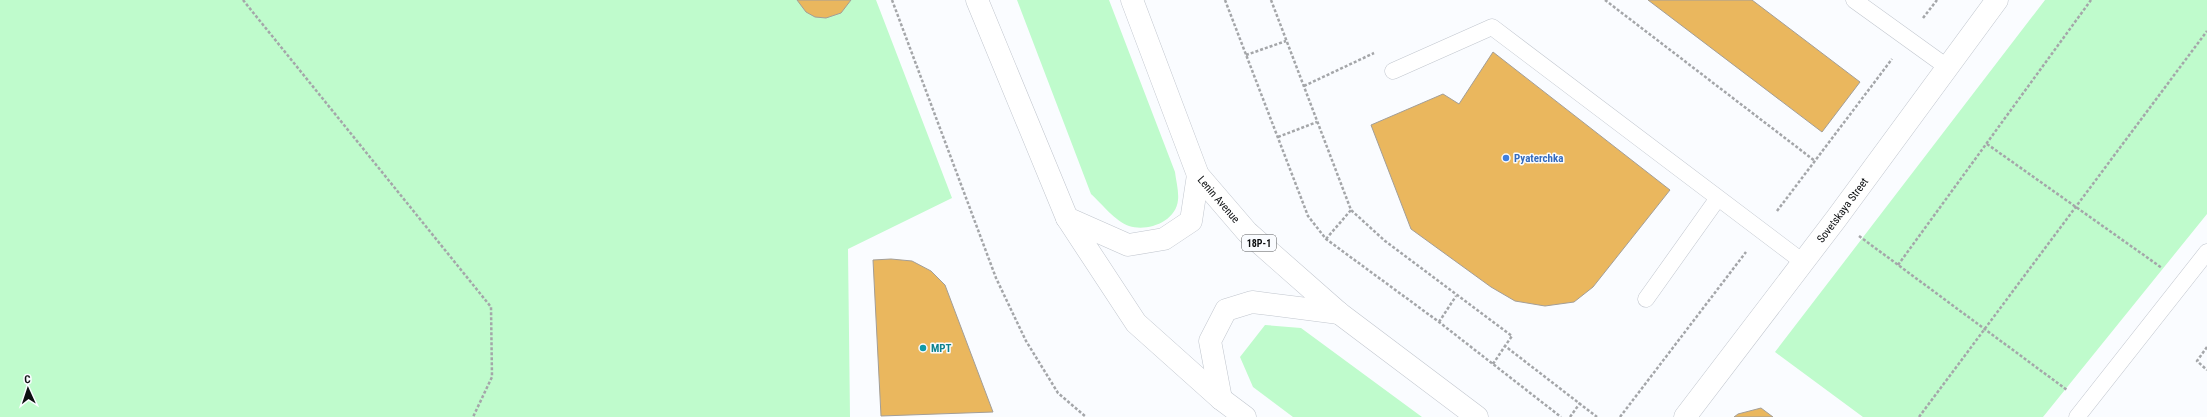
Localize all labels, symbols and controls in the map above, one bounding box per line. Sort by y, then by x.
place label: Pyaterchka [1514,152,1563,165]
marker: Pyaterchka [1501,153,1511,163]
street label: Lenin Avenue [1195,173,1243,225]
street label: Sovetskaya Street [1814,175,1871,245]
road number: 18Р-1 [1242,235,1276,251]
place label: МРТ [931,342,952,355]
marker: МРТ [918,343,928,353]
north arrow [8,369,48,409]
text: С [24,373,31,386]

